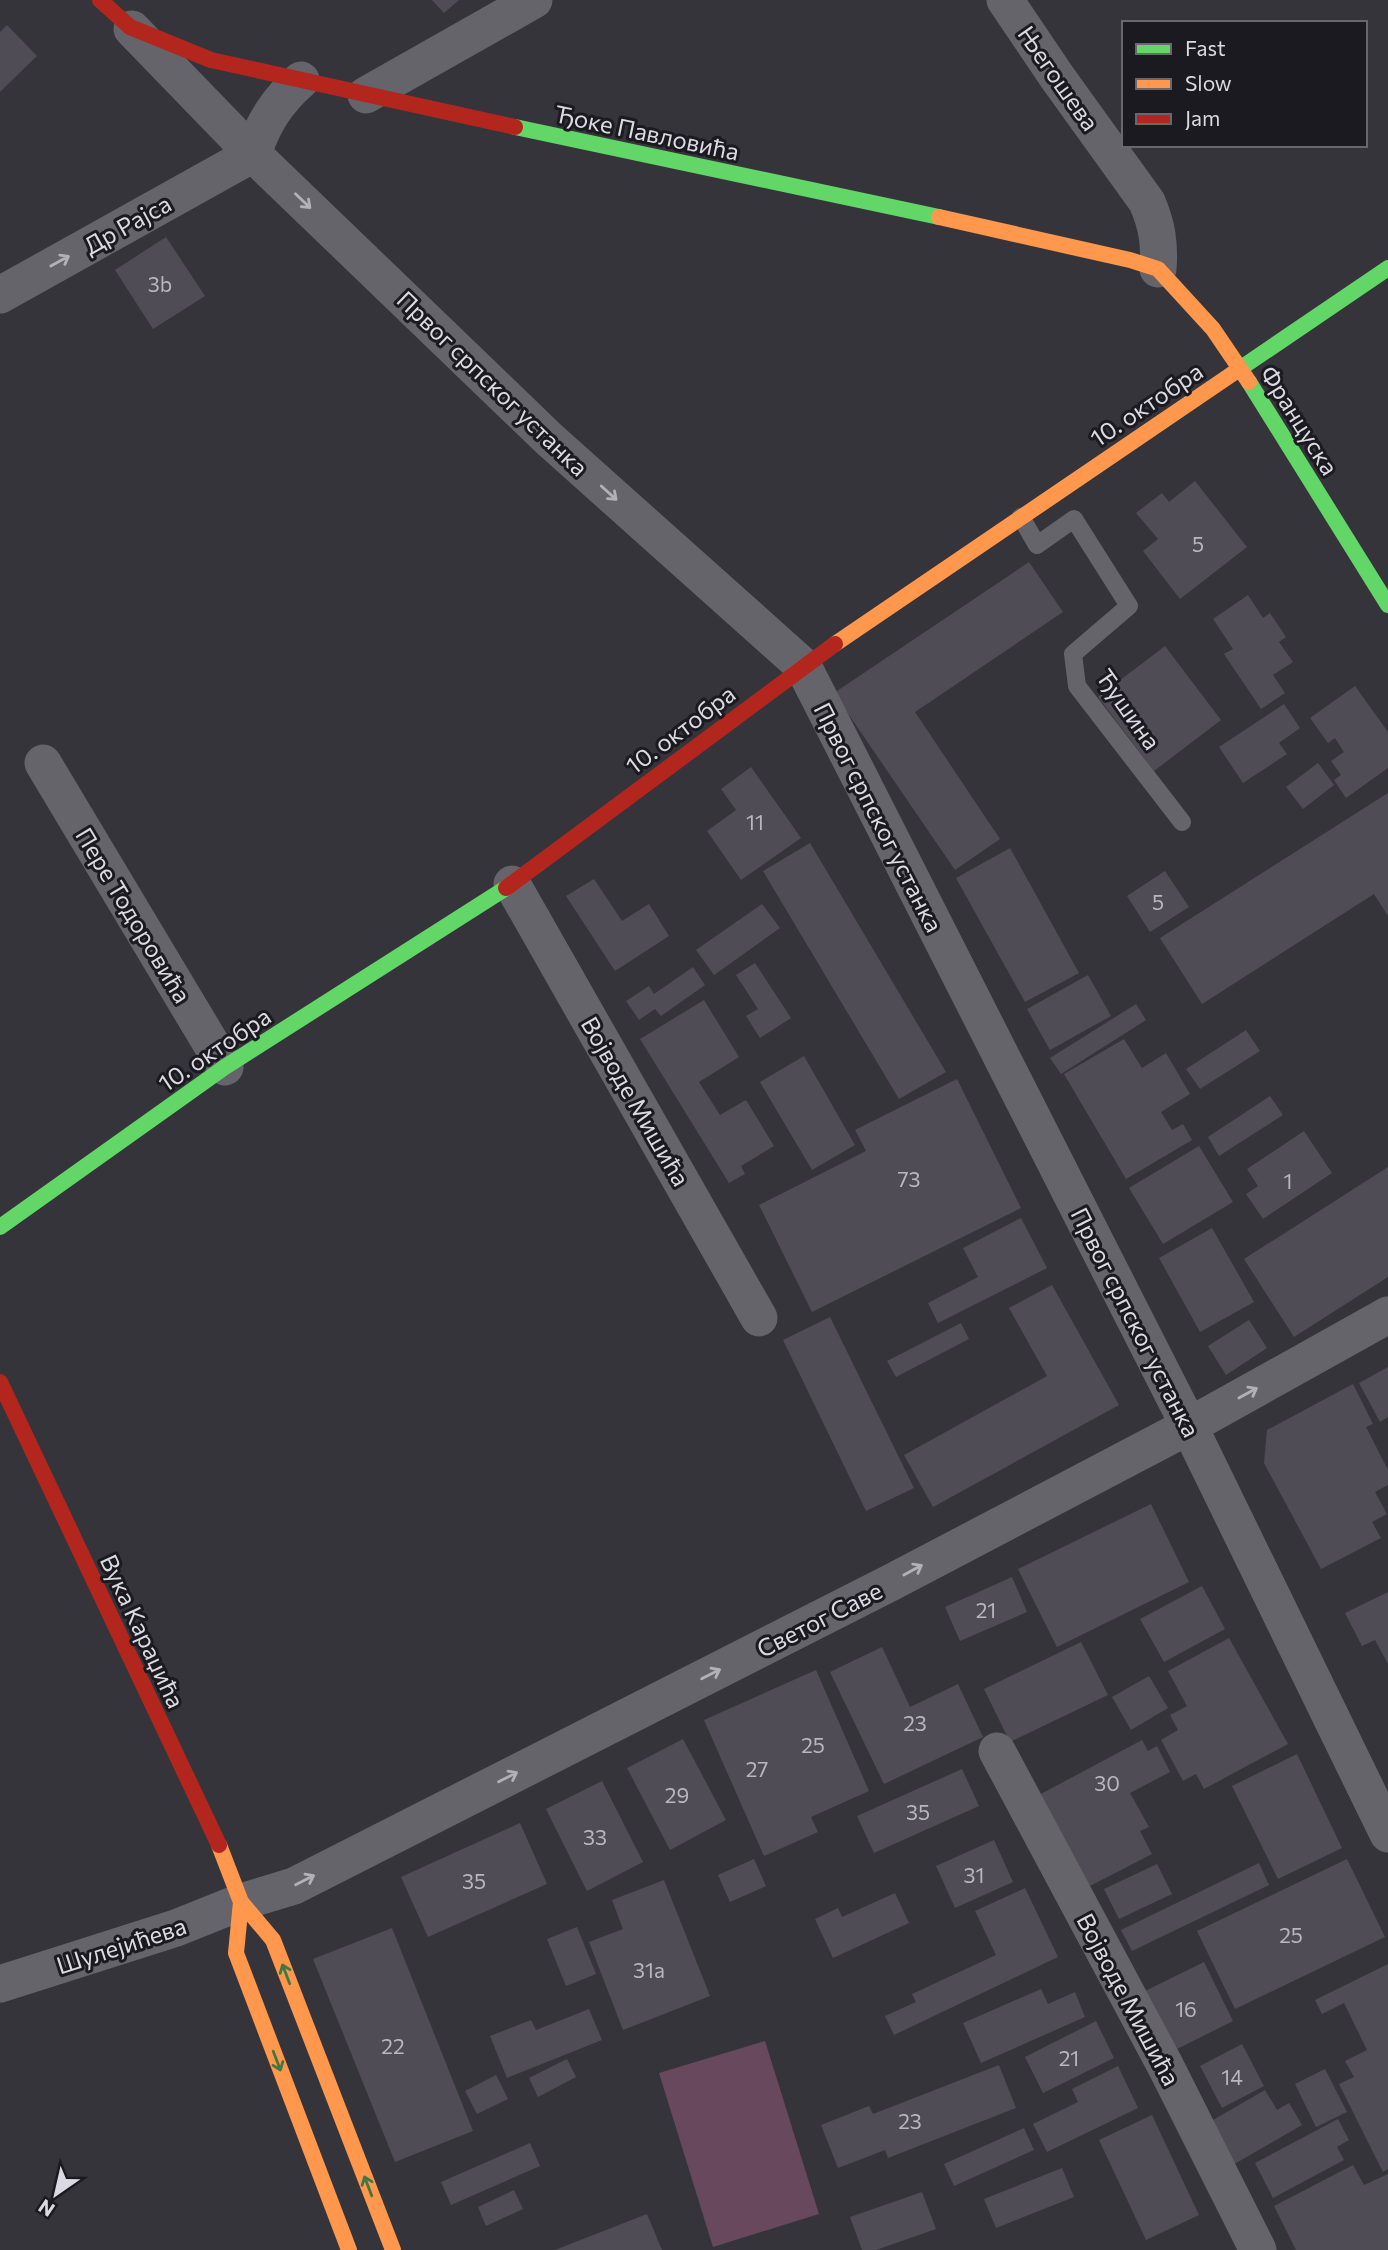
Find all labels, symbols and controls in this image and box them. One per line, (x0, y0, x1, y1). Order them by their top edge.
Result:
street label: Његошева (1012, 20, 1106, 136)
legend (1122, 21, 1367, 147)
text: Fast (1185, 35, 1226, 60)
text: Slow (1185, 70, 1232, 95)
street label: Ђоке Павловића (552, 98, 742, 166)
text: Jam (1185, 105, 1220, 130)
street label: Др Рајса (78, 188, 176, 260)
one-way arrow (294, 192, 311, 209)
one-way arrow (49, 254, 69, 268)
house number: 3b (148, 271, 172, 296)
street label: Првог српског устанка (392, 284, 594, 482)
street label: 10. октобра (1084, 356, 1208, 452)
street label: Француска (1255, 360, 1345, 480)
one-way arrow (600, 485, 618, 501)
house number: 5 (1192, 531, 1204, 556)
street label: Ђушина (1091, 663, 1167, 755)
street label: 10. октобра (620, 678, 740, 780)
street label: Првог српског устанка (808, 697, 950, 937)
house number: 11 (746, 809, 764, 834)
street label: Пере Тодоровића (70, 822, 198, 1008)
house number: 5 (1152, 889, 1164, 914)
street label: 10. октобра (152, 1001, 276, 1097)
street label: Војводе Мишића (576, 1011, 696, 1191)
house number: 73 (897, 1166, 921, 1191)
house number: 1 (1284, 1168, 1292, 1193)
street label: Првог српског устанка (1065, 1202, 1207, 1442)
one-way arrow (1238, 1386, 1258, 1400)
street label: Вука Караџића (95, 1550, 191, 1712)
one-way arrow (903, 1563, 923, 1577)
street label: Светог Саве (752, 1575, 886, 1663)
house number: 21 (976, 1597, 996, 1622)
one-way arrow (700, 1667, 721, 1681)
house number: 23 (903, 1710, 927, 1735)
house number: 25 (801, 1732, 825, 1757)
house number: 27 (746, 1756, 768, 1781)
one-way arrow (497, 1769, 518, 1783)
house number: 30 (1094, 1770, 1120, 1795)
house number: 29 (665, 1782, 689, 1807)
house number: 35 (906, 1799, 930, 1824)
house number: 33 (583, 1824, 607, 1849)
house number: 31 (964, 1862, 984, 1887)
house number: 35 (462, 1868, 486, 1893)
one-way arrow (294, 1872, 315, 1886)
street label: Војводе Мишића (1071, 1908, 1187, 2090)
street label: Шулејићева (52, 1910, 190, 1980)
house number: 25 (1279, 1922, 1303, 1947)
house number: 31a (633, 1957, 665, 1982)
one-way arrow (279, 1964, 292, 1985)
house number: 16 (1175, 1996, 1197, 2021)
house number: 22 (381, 2033, 405, 2058)
house number: 21 (1059, 2045, 1079, 2070)
one-way arrow (272, 2049, 284, 2071)
house number: 14 (1221, 2064, 1243, 2089)
house number: 23 (898, 2108, 922, 2133)
north arrow (21, 2159, 91, 2229)
one-way arrow (361, 2176, 374, 2198)
text: N (34, 2195, 59, 2222)

